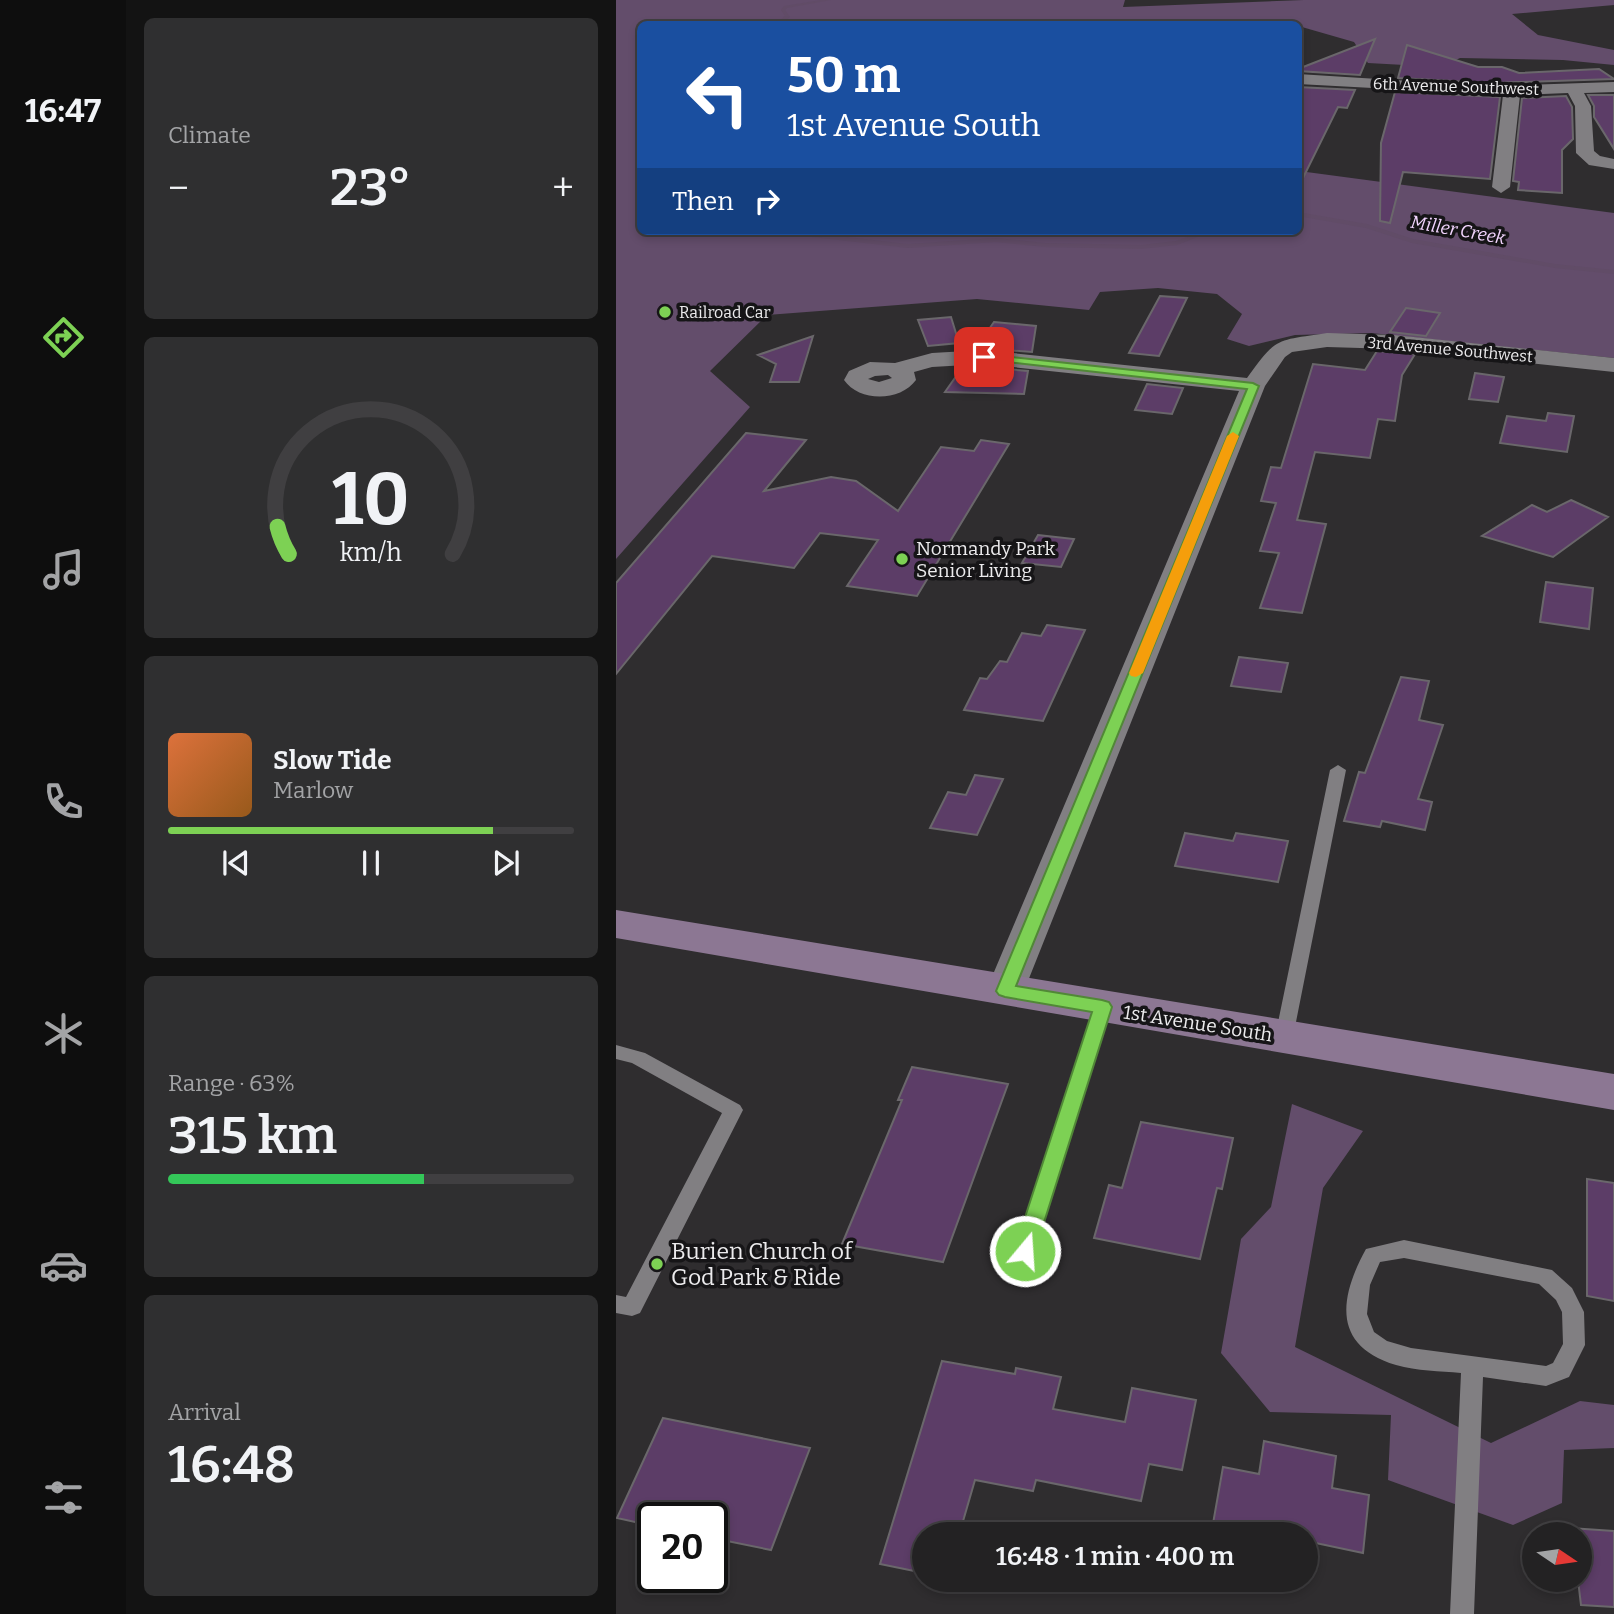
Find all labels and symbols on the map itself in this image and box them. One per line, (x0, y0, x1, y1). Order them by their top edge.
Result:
street label: 6th Avenue Southwest (1373, 74, 1539, 99)
water label: Miller Creek (1409, 211, 1507, 249)
place label: Railroad Car (679, 303, 771, 322)
marker: Railroad Car (657, 304, 673, 320)
pin (954, 327, 1014, 387)
street label: 3rd Avenue Southwest (1366, 333, 1534, 366)
place label: Normandy Park Senior Living (916, 537, 1055, 582)
marker: Normandy Park Senior Living (894, 551, 910, 567)
street label: 1st Avenue South (1122, 1000, 1274, 1047)
position arrow (988, 1214, 1062, 1288)
place label: Burien Church of God Park & Ride (671, 1237, 854, 1291)
marker: Burien Church of God Park & Ride (649, 1256, 665, 1272)
speed limit sign: 20 (637, 1502, 728, 1593)
north arrow (1522, 1522, 1592, 1592)

